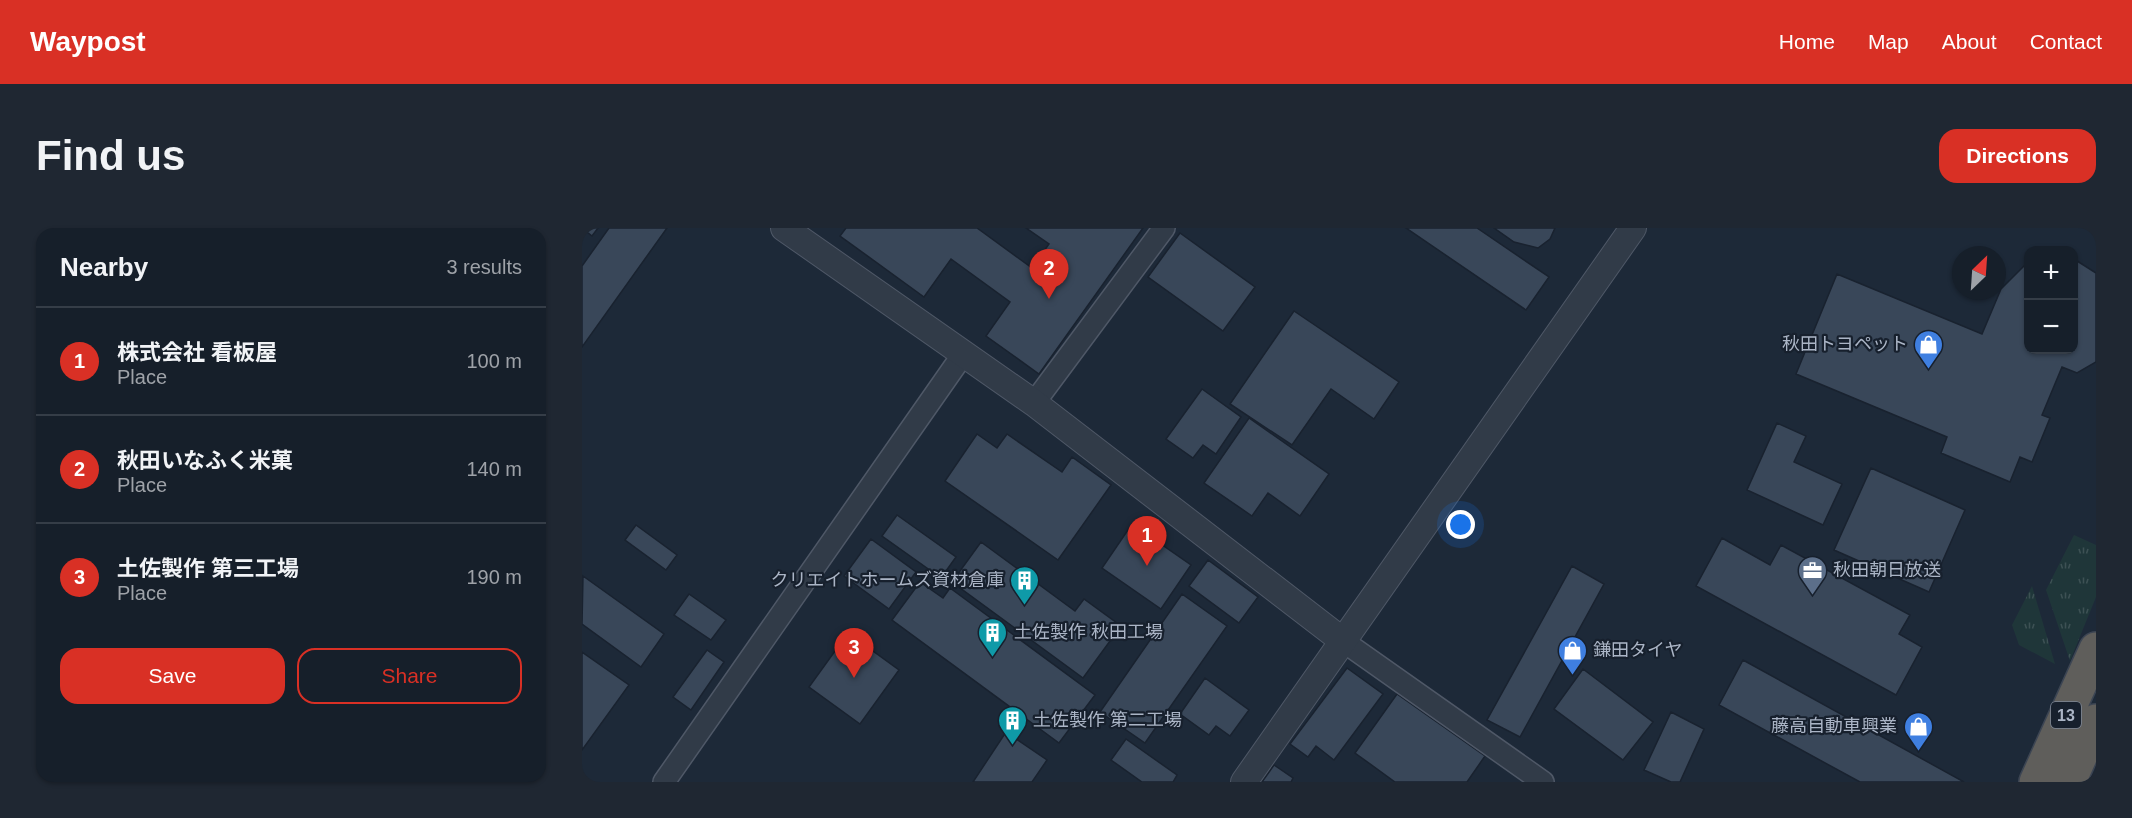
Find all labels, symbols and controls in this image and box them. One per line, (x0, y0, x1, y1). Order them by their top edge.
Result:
text: Waypost (30, 26, 146, 57)
text: Home (1779, 30, 1835, 53)
text: Map (1868, 30, 1909, 53)
text: About (1942, 30, 1997, 53)
text: Contact (2030, 30, 2102, 53)
button: Directions (1939, 129, 2096, 183)
text: Find us (36, 132, 185, 179)
north arrow (1952, 246, 2006, 300)
map controls (2024, 246, 2078, 354)
button: + (2024, 246, 2078, 300)
pin: 2 (1030, 250, 1068, 299)
text: Nearby (60, 252, 148, 282)
text: 3 results (446, 256, 522, 278)
button: − (2024, 300, 2078, 354)
shop icon: 秋田トヨペット (1913, 328, 1945, 370)
place label: 秋田トヨペット (1782, 334, 1908, 354)
text: 株式会社 看板屋 (117, 340, 277, 365)
text: 1 (74, 350, 85, 372)
text: 100 m (466, 350, 522, 372)
text: Place (117, 366, 167, 388)
text: 秋田いなふく米菓 (117, 448, 293, 473)
text: 2 (74, 458, 85, 480)
text: 140 m (466, 458, 522, 480)
text: Place (117, 474, 167, 496)
your location (1446, 510, 1475, 539)
pin: 1 (1128, 516, 1166, 566)
office icon: 秋田朝日放送 (1796, 554, 1828, 596)
text: 土佐製作 第三工場 (117, 556, 299, 581)
place label: 秋田朝日放送 (1833, 560, 1941, 580)
building icon: クリエイトホームズ資材倉庫 (1009, 564, 1041, 606)
text: 3 (74, 566, 85, 588)
text: 190 m (466, 566, 522, 588)
place label: クリエイトホームズ資材倉庫 (771, 570, 1004, 590)
text: Place (117, 582, 167, 604)
building icon: 土佐製作 秋田工場 (977, 616, 1009, 658)
place label: 土佐製作 秋田工場 (1014, 622, 1163, 642)
pin: 3 (834, 628, 874, 678)
shop icon: 鎌田タイヤ (1556, 634, 1588, 676)
place label: 鎌田タイヤ (1593, 640, 1682, 660)
button: Save (60, 648, 285, 704)
button: Share (297, 648, 522, 704)
road number: 13 (2051, 702, 2081, 728)
building icon: 土佐製作 第二工場 (996, 704, 1028, 746)
place label: 土佐製作 第二工場 (1033, 710, 1182, 730)
shop icon: 藤高自動車興業 (1902, 710, 1934, 752)
place label: 藤高自動車興業 (1771, 716, 1897, 736)

